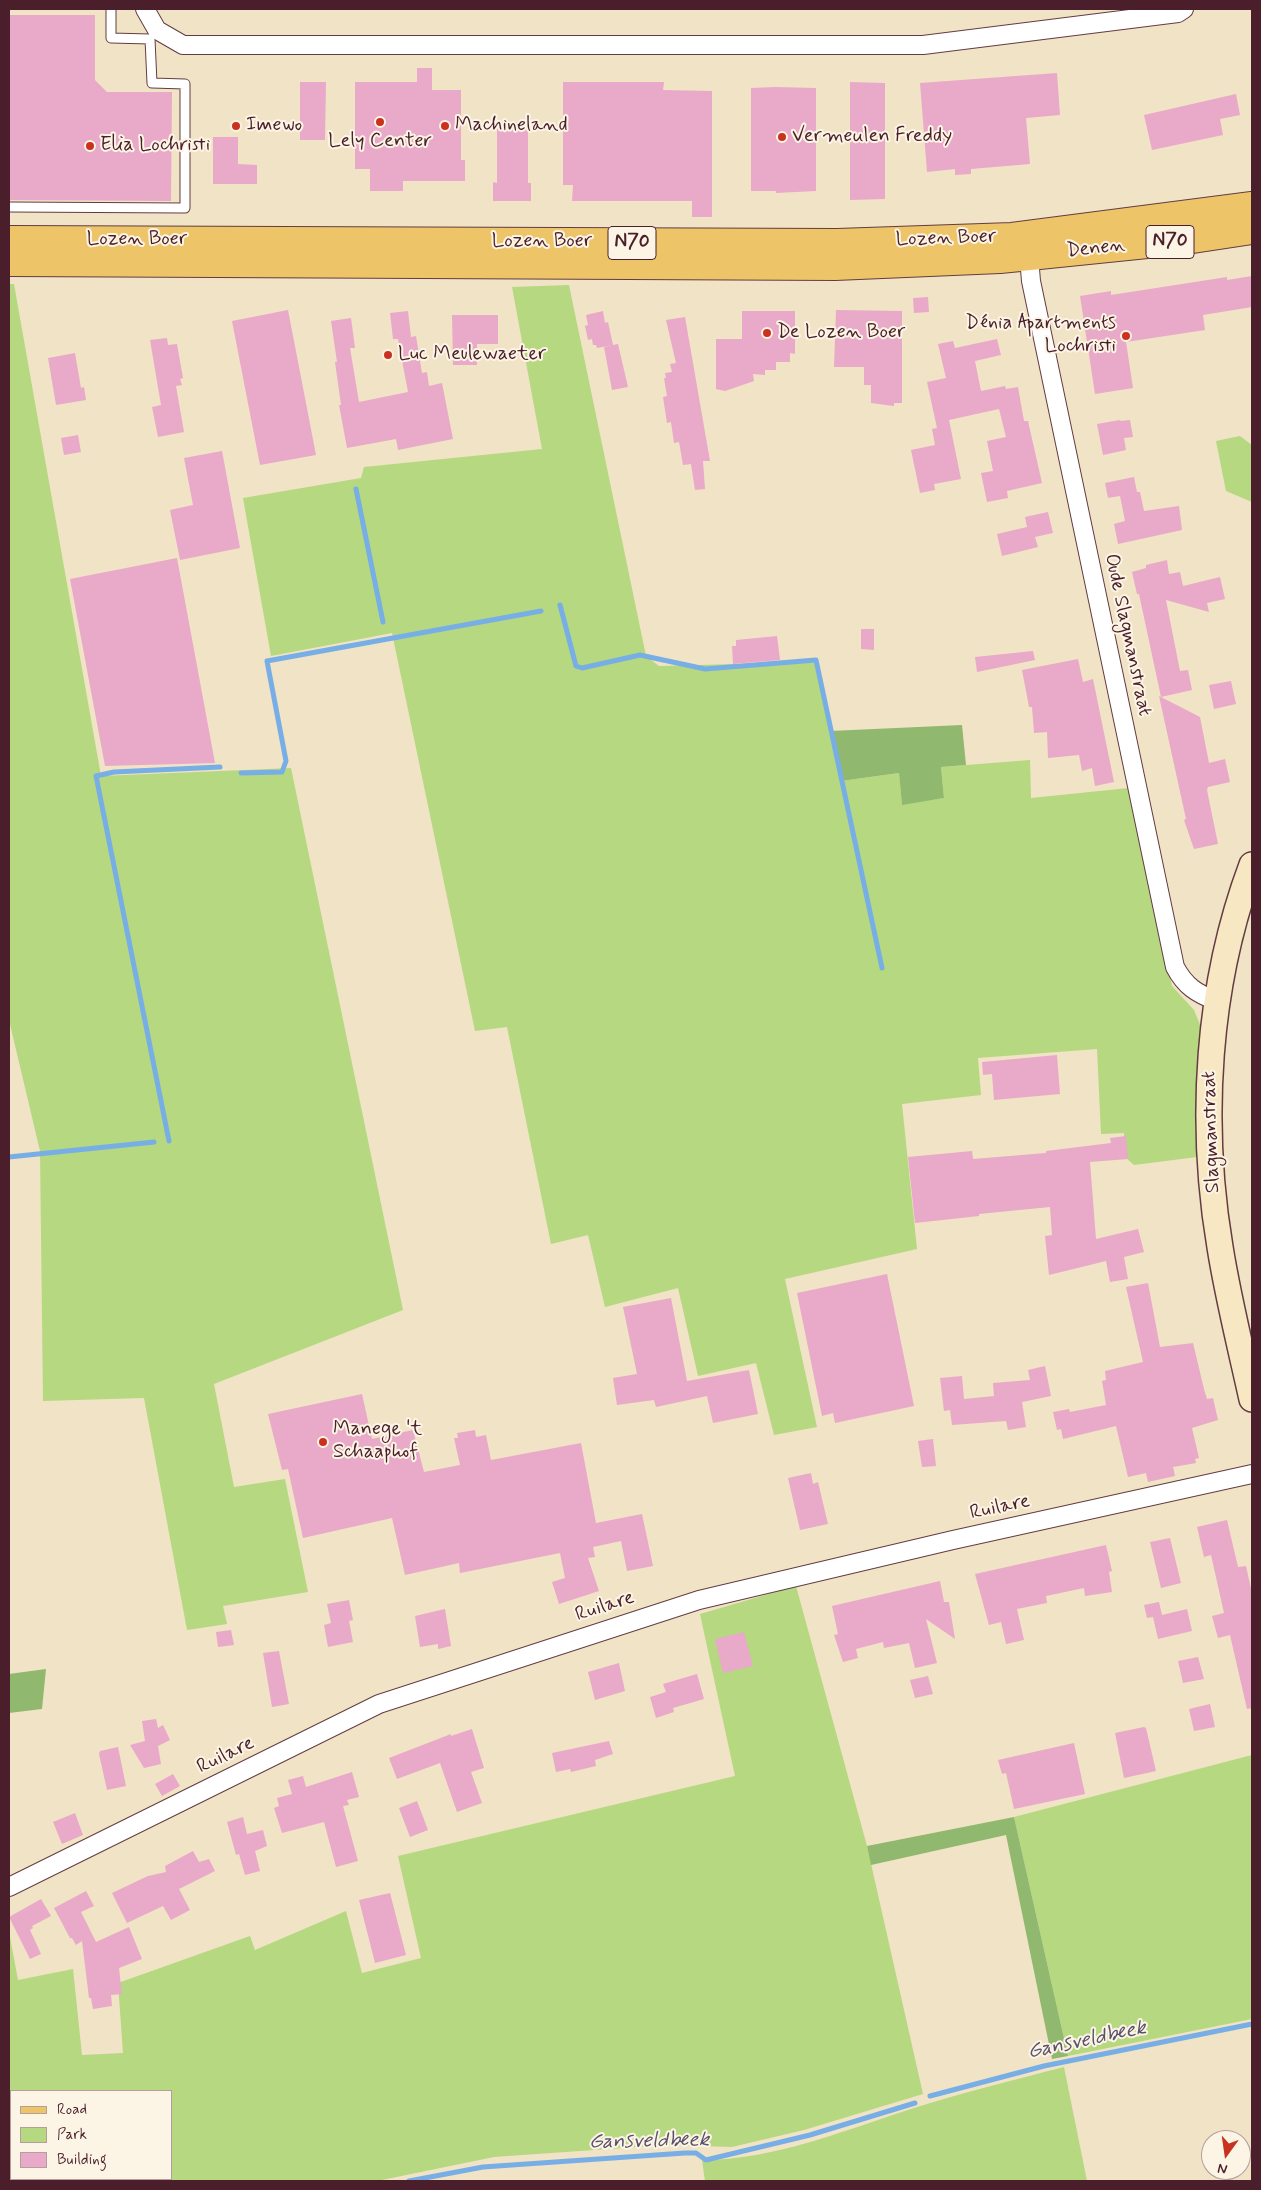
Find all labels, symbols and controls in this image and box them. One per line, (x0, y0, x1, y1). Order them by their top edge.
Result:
place label: Imewo (246, 114, 302, 138)
place label: Machineland (455, 114, 568, 138)
marker: Lely Center (374, 116, 386, 128)
marker: Imewo (230, 120, 242, 132)
marker: Machineland (439, 120, 451, 132)
place label: Vermeulen Freddy (792, 125, 952, 149)
place label: Lely Center (328, 130, 432, 154)
marker: Vermeulen Freddy (776, 131, 788, 143)
place label: Elia Lochristi (100, 134, 210, 158)
marker: Elia Lochristi (84, 140, 96, 152)
street label: Lozen Boer (895, 225, 997, 253)
road number: N70 (1146, 226, 1194, 258)
road number: N70 (608, 227, 656, 260)
street label: Lozen Boer (87, 228, 187, 252)
street label: Lozen Boer (492, 230, 592, 254)
street label: Denen (1066, 234, 1126, 264)
place label: Dénia Apartments Lochristi (965, 312, 1116, 359)
place label: De Lozen Boer (777, 321, 905, 345)
marker: De Lozen Boer (761, 327, 773, 339)
marker: Dénia Apartments Lochristi (1120, 330, 1132, 342)
place label: Luc Meulewaeter (398, 343, 546, 367)
marker: Luc Meulewaeter (382, 349, 394, 361)
street label: Oude Slagmanstraat (1098, 552, 1156, 718)
street label: Slagmanstraat (1198, 1070, 1226, 1194)
place label: Manege 't Schaaphof (333, 1418, 422, 1465)
marker: Manege 't Schaaphof (317, 1436, 329, 1448)
street label: Ruilare (968, 1490, 1032, 1526)
street label: Ruilare (572, 1586, 638, 1628)
street label: Ruilare (193, 1732, 259, 1780)
water label: Gansveldbeek (1025, 2016, 1149, 2066)
legend (10, 2090, 172, 2180)
text: Road (57, 2100, 87, 2120)
text: Park (57, 2125, 87, 2145)
water label: Gansveldbeek (589, 2128, 709, 2156)
north arrow (1201, 2130, 1251, 2180)
text: Building (57, 2150, 107, 2170)
text: N (1216, 2159, 1229, 2178)

